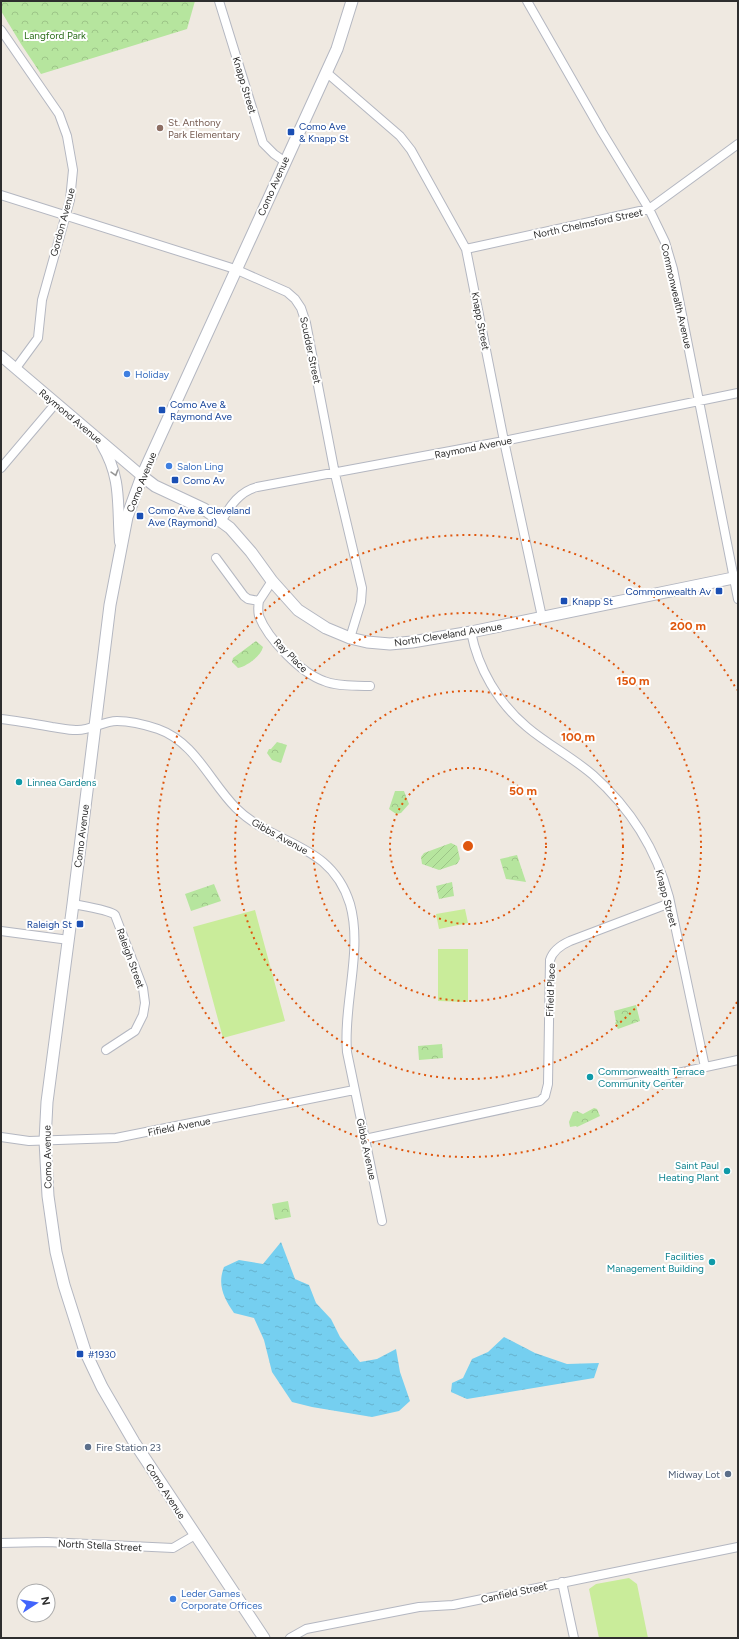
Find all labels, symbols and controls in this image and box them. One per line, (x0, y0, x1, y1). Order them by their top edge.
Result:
park label: Langford Park (24, 29, 86, 42)
street label: Knapp Street (230, 55, 259, 115)
place label: St. Anthony Park Elementary (168, 116, 241, 141)
place label: Como Ave & Knapp St (299, 120, 349, 145)
marker: St. Anthony Park Elementary (155, 123, 165, 133)
marker: Como Ave & Knapp St (286, 127, 296, 137)
street label: Como Avenue (255, 154, 293, 218)
street label: Gordon Avenue (47, 186, 78, 258)
street label: North Chelmsford Street (532, 205, 644, 241)
street label: Commonwealth Avenue (658, 242, 695, 350)
street label: Knapp Street (468, 291, 493, 352)
street label: Scudder Street (297, 315, 324, 385)
place label: Holiday (135, 368, 170, 381)
marker: Holiday (122, 369, 132, 379)
street label: Raymond Avenue (36, 386, 105, 447)
place label: Como Ave & Raymond Ave (170, 398, 233, 423)
marker: Como Ave & Raymond Ave (157, 405, 167, 415)
street label: Raymond Avenue (433, 434, 513, 461)
street label: Como Avenue (124, 450, 160, 514)
place label: Salon Ling (177, 460, 223, 473)
marker: Salon Ling (164, 461, 174, 471)
one-way arrow (110, 469, 118, 476)
place label: Como Av (183, 474, 225, 487)
marker: Como Av (170, 475, 180, 485)
place label: Como Ave & Cleveland Ave (Raymond) (148, 504, 251, 529)
marker: Como Ave & Cleveland Ave (Raymond) (135, 511, 145, 521)
place label: Commonwealth Av (625, 585, 712, 598)
marker: Commonwealth Av (714, 586, 724, 596)
place label: Knapp St (572, 595, 613, 608)
marker: Knapp St (559, 596, 569, 606)
street label: North Cleveland Avenue (393, 619, 503, 649)
text: 200 m (670, 619, 706, 633)
street label: Ray Place (271, 636, 311, 676)
text: 150 m (616, 674, 650, 688)
text: 100 m (561, 730, 595, 744)
place label: Linnea Gardens (27, 776, 97, 789)
marker: Linnea Gardens (14, 777, 24, 787)
text: 50 m (509, 784, 537, 798)
street label: Como Avenue (71, 803, 92, 868)
street label: Gibbs Avenue (249, 816, 311, 858)
centre of rings (461, 839, 475, 853)
street label: Knapp Street (653, 868, 680, 929)
place label: Raleigh St (27, 918, 72, 931)
marker: Raleigh St (75, 919, 85, 929)
street label: Raleigh Street (114, 926, 148, 990)
street label: Fifield Place (543, 962, 558, 1017)
place label: Commonwealth Terrace Community Center (598, 1065, 705, 1090)
marker: Commonwealth Terrace Community Center (585, 1072, 595, 1082)
street label: Fifield Avenue (147, 1114, 212, 1139)
street label: Gibbs Avenue (354, 1117, 379, 1182)
street label: Como Avenue (40, 1125, 55, 1189)
place label: Saint Paul Heating Plant (658, 1159, 719, 1184)
marker: Saint Paul Heating Plant (722, 1166, 732, 1176)
place label: Facilities Management Building (607, 1250, 704, 1275)
marker: Facilities Management Building (707, 1257, 717, 1267)
place label: #1930 (88, 1348, 116, 1361)
marker: #1930 (75, 1349, 85, 1359)
place label: Fire Station 23 (96, 1441, 161, 1454)
marker: Fire Station 23 (83, 1442, 93, 1452)
street label: Como Avenue (143, 1461, 189, 1522)
place label: Midway Lot (668, 1468, 720, 1481)
marker: Midway Lot (723, 1469, 733, 1479)
street label: North Stella Street (58, 1537, 143, 1554)
street label: Canfield Street (480, 1579, 549, 1606)
north arrow (16, 1583, 56, 1623)
place label: Leder Games Corporate Offices (181, 1587, 263, 1612)
marker: Leder Games Corporate Offices (168, 1594, 178, 1604)
text: N (38, 1596, 53, 1607)

